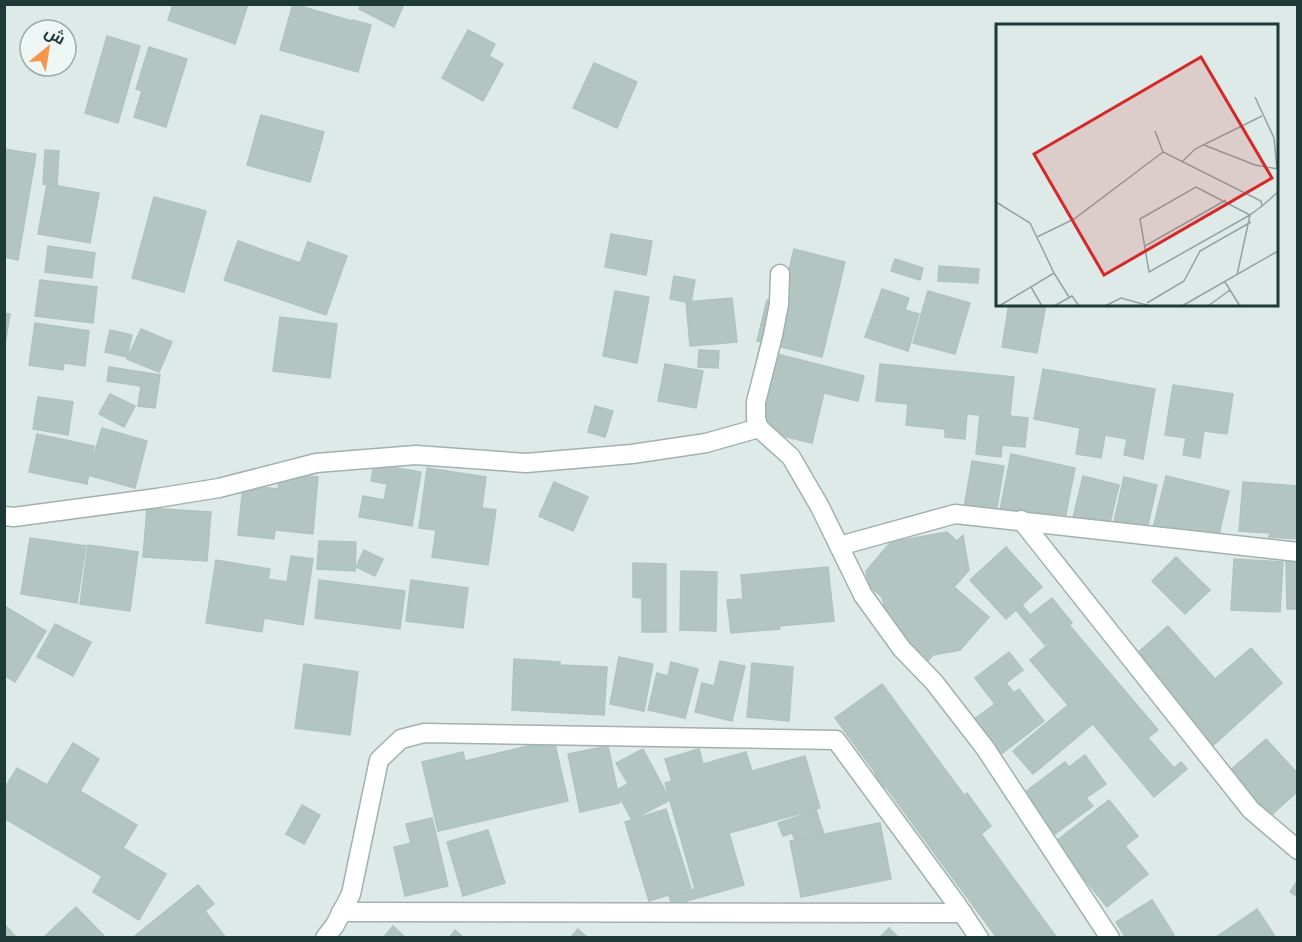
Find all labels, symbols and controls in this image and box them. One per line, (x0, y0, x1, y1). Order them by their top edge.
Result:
north arrow (18, 18, 78, 78)
text: ش (42, 22, 69, 49)
inset map (996, 24, 1278, 306)

